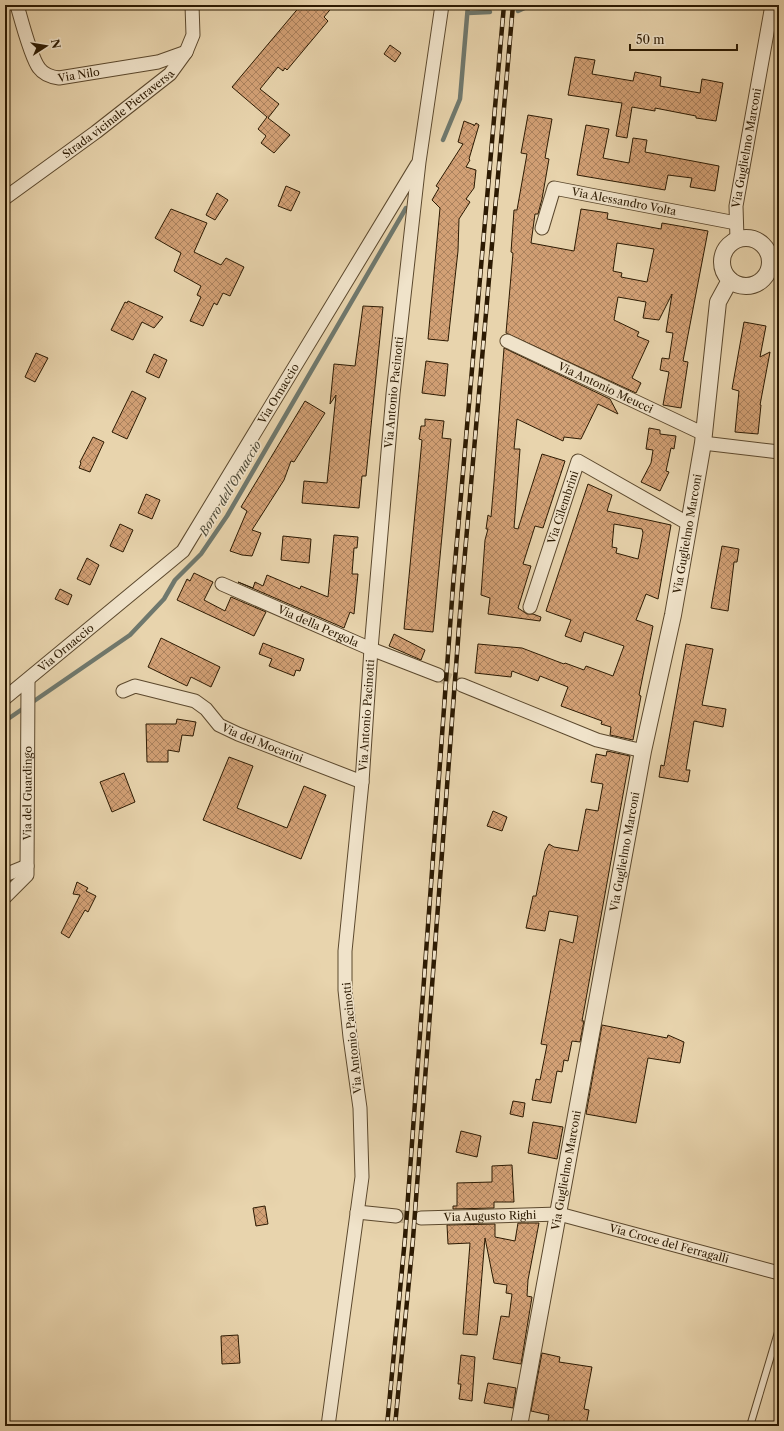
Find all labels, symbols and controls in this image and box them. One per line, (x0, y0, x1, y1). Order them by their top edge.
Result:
north arrow (26, 26, 66, 66)
scale bar (630, 26, 737, 52)
text: 50 m (636, 32, 665, 47)
text: N (48, 38, 64, 50)
street label: Via Nilo (56, 64, 101, 85)
street label: Strada vicinale Pietraversa (59, 67, 178, 161)
street label: Via Guglielmo Marconi (729, 86, 764, 210)
street label: Via Alessandro Volta (569, 184, 678, 218)
street label: Via Antonio Pacinotti (381, 335, 406, 450)
street label: Via Antonio Meucci (555, 359, 656, 416)
street label: Via Ornaccio (254, 361, 302, 427)
water label: Borro dell'Ornaccio (195, 438, 264, 539)
street label: Via Cilembrini (544, 468, 582, 547)
street label: Via Guglielmo Marconi (670, 472, 705, 596)
street label: Via della Pergola (275, 602, 361, 650)
street label: Via Ornaccio (34, 620, 97, 675)
street label: Via Antonio Pacinotti (356, 658, 377, 773)
street label: Via del Mocarini (218, 720, 306, 766)
street label: Via del Guardingo (20, 746, 35, 841)
street label: Via Guglielmo Marconi (606, 790, 642, 914)
street label: Via Antonio Pacinotti (339, 981, 365, 1095)
street label: Via Guglielmo Marconi (548, 1109, 584, 1232)
street label: Via Augusto Righi (442, 1208, 537, 1224)
street label: Via Croce del Ferragalli (607, 1221, 731, 1266)

